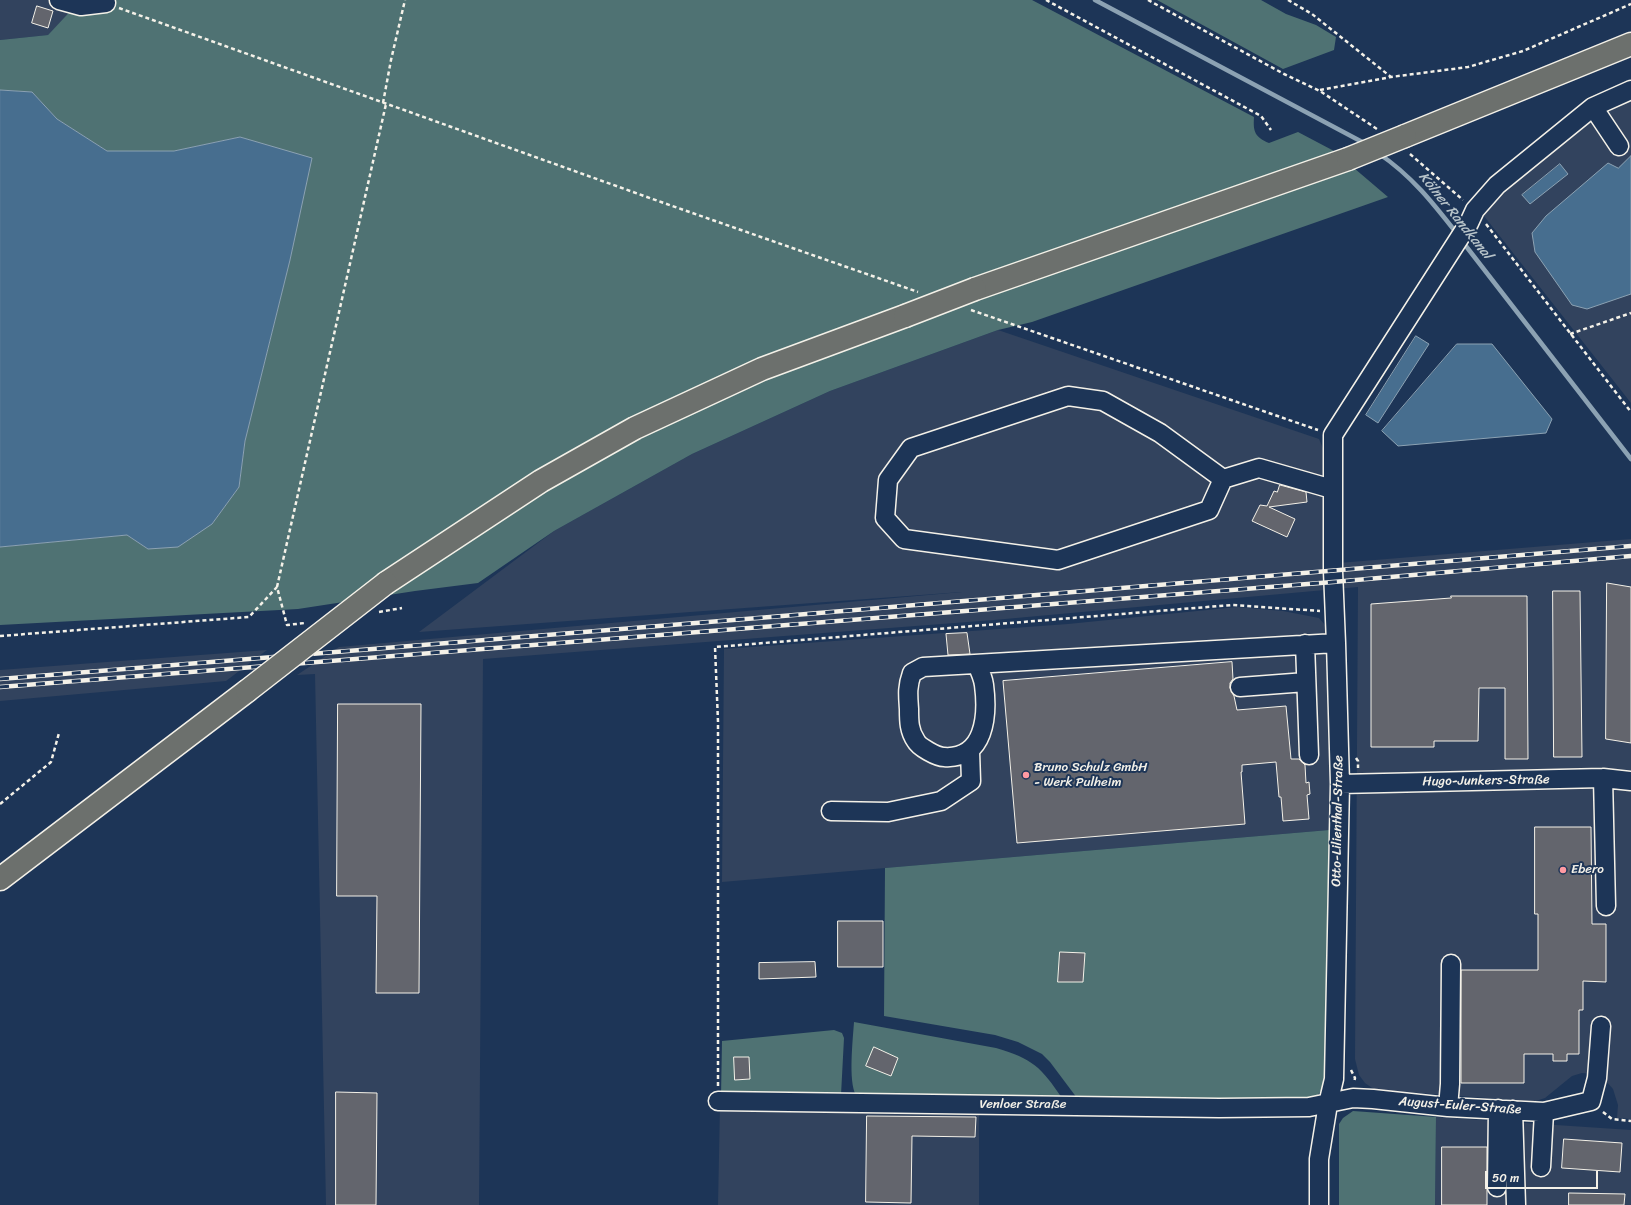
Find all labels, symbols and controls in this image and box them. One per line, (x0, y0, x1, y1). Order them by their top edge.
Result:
water label: Kölner Randkanal (1415, 169, 1495, 263)
street label: Otto-Lilienthal-Straße (1329, 755, 1347, 887)
place label: Bruno Schulz GmbH - Werk Pulheim (1034, 760, 1147, 791)
marker: Bruno Schulz GmbH - Werk Pulheim (1021, 770, 1031, 780)
street label: Hugo-Junkers-Straße (1422, 772, 1550, 790)
place label: Ebero (1571, 862, 1604, 878)
marker: Ebero (1558, 865, 1568, 875)
street label: August-Euler-Straße (1398, 1094, 1522, 1118)
street label: Venloer Straße (979, 1097, 1067, 1113)
scale bar (1487, 1163, 1600, 1189)
text: 50 m (1492, 1167, 1519, 1189)

